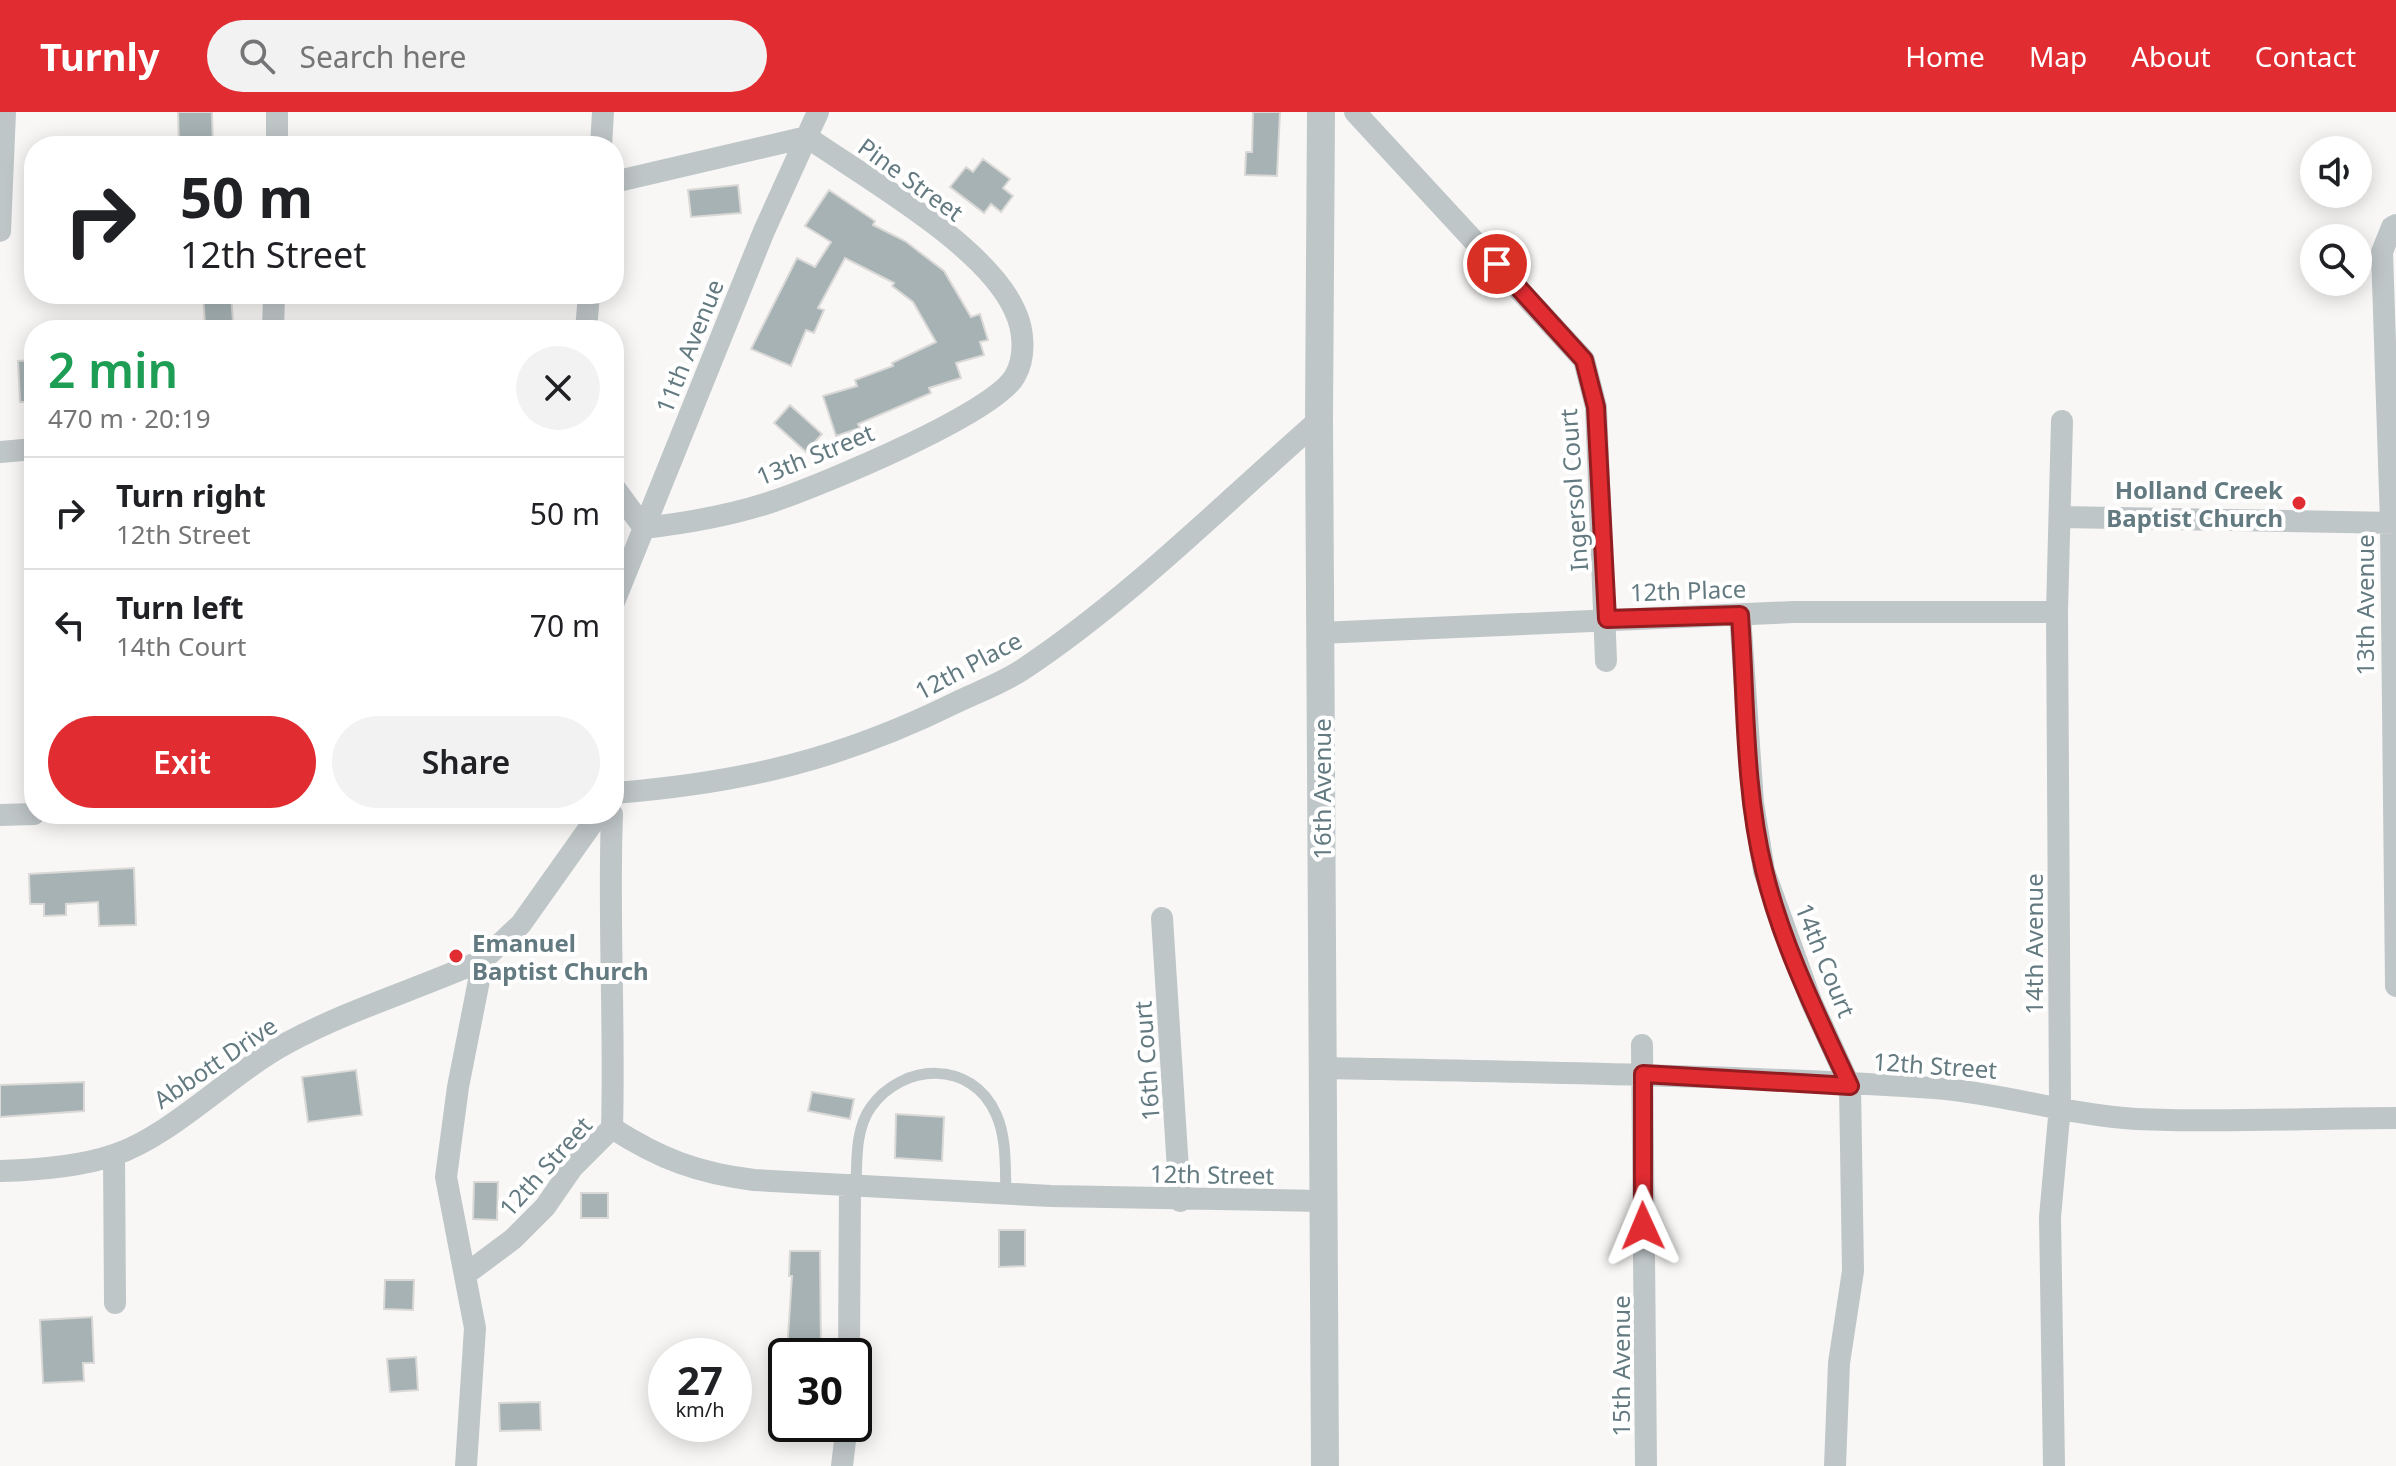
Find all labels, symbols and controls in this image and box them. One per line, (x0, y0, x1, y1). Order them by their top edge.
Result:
search box (207, 20, 767, 92)
text: Turnly (40, 30, 159, 82)
icon: search (235, 34, 279, 78)
text: Search here (299, 36, 466, 77)
text: Home (1905, 37, 1985, 75)
text: Map (2029, 37, 2087, 75)
text: About (2131, 37, 2211, 75)
text: Contact (2255, 37, 2356, 75)
street label: Pine Street (852, 130, 970, 228)
map controls (2300, 136, 2372, 296)
button: sound (2300, 136, 2372, 208)
text: 50 m (180, 158, 313, 234)
icon: right (48, 168, 152, 272)
button: search (2300, 224, 2372, 296)
text: 12th Street (180, 230, 366, 279)
pin (1463, 230, 1531, 298)
icon: arrive (1475, 242, 1519, 286)
street label: 11th Avenue (647, 274, 731, 418)
text: 2 min (48, 337, 178, 402)
button: close (516, 346, 600, 430)
text: 470 m · 20:19 (48, 400, 211, 436)
street label: Ingersol Court (1551, 407, 1595, 572)
street label: 13th Street (751, 415, 879, 493)
place label: Holland Creek Baptist Church (2106, 473, 2283, 534)
text: Turn right (116, 475, 266, 516)
icon: right (48, 491, 92, 535)
text: 50 m (530, 493, 600, 534)
marker: Holland Creek Baptist Church (2290, 494, 2308, 512)
text: 12th Street (116, 516, 251, 552)
street label: 13th Avenue (2348, 534, 2381, 676)
street label: 12th Place (1629, 571, 1747, 609)
text: Turn left (116, 587, 244, 628)
icon: left (48, 603, 92, 647)
text: 70 m (530, 605, 600, 646)
street label: 12th Place (909, 623, 1027, 707)
text: 14th Court (116, 628, 246, 664)
button: Exit (48, 716, 316, 808)
button: Share (332, 716, 600, 808)
street label: 16th Avenue (1305, 718, 1338, 860)
street label: 14th Avenue (2017, 873, 2050, 1015)
street label: 14th Court (1788, 898, 1864, 1022)
place label: Emanuel Baptist Church (472, 926, 649, 987)
marker: Emanuel Baptist Church (447, 947, 465, 965)
street label: 16th Court (1125, 1000, 1167, 1122)
street label: Abbott Drive (147, 1009, 283, 1115)
street label: 12th Street (1872, 1044, 1998, 1086)
street label: 12th Street (491, 1109, 599, 1223)
street label: 12th Street (1150, 1156, 1275, 1192)
position arrow (1601, 1184, 1685, 1268)
street label: 15th Avenue (1604, 1295, 1637, 1437)
speed limit sign: 30 (768, 1338, 872, 1442)
text: 27 (677, 1352, 723, 1407)
text: km/h (675, 1396, 725, 1423)

